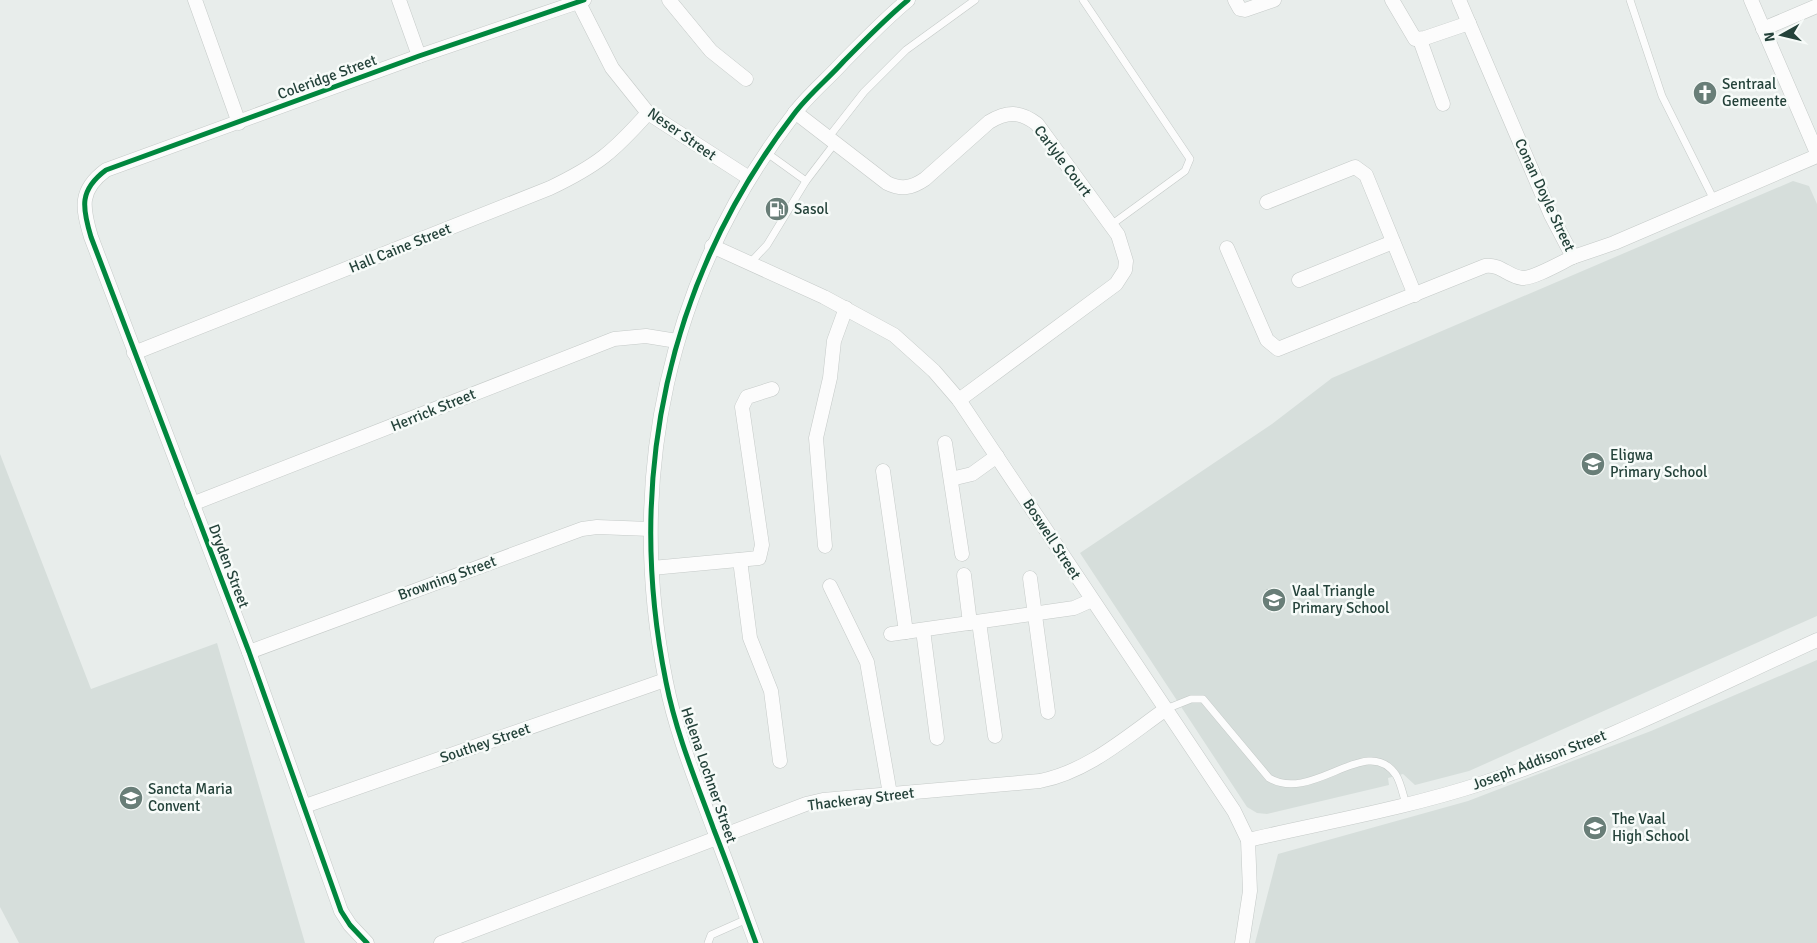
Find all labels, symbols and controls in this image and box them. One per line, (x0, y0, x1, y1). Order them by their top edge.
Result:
north arrow (1757, 10, 1807, 60)
text: N (1761, 31, 1779, 43)
street label: Coleridge Street (275, 51, 379, 103)
place label: Sentraal Gemeente (1722, 75, 1787, 110)
church icon: Sentraal Gemeente (1692, 80, 1718, 106)
street label: Neser Street (644, 104, 720, 164)
street label: Carlyle Court (1030, 122, 1096, 200)
street label: Conan Doyle Street (1511, 136, 1579, 254)
fuel station icon: Sasol (764, 196, 790, 222)
place label: Sasol (794, 200, 829, 218)
street label: Hall Caine Street (346, 219, 454, 277)
street label: Herrick Street (388, 385, 478, 435)
place label: Eligwa Primary School (1610, 446, 1707, 481)
school or university icon: Eligwa Primary School (1580, 451, 1606, 477)
street label: Boswell Street (1019, 495, 1085, 583)
street label: Dryden Street (205, 521, 253, 611)
street label: Browning Street (395, 552, 499, 604)
place label: Vaal Triangle Primary School (1292, 582, 1389, 617)
school or university icon: Vaal Triangle Primary School (1261, 587, 1287, 613)
street label: Helena Lochner Street (677, 705, 741, 845)
street label: Southey Street (437, 719, 533, 767)
street label: Joseph Addison Street (1470, 726, 1608, 794)
place label: Sancta Maria Convent (148, 780, 233, 815)
street label: Thackeray Street (807, 784, 915, 814)
school or university icon: Sancta Maria Convent (118, 785, 144, 811)
place label: The Vaal High School (1612, 810, 1689, 845)
school or university icon: The Vaal High School (1582, 815, 1608, 841)

